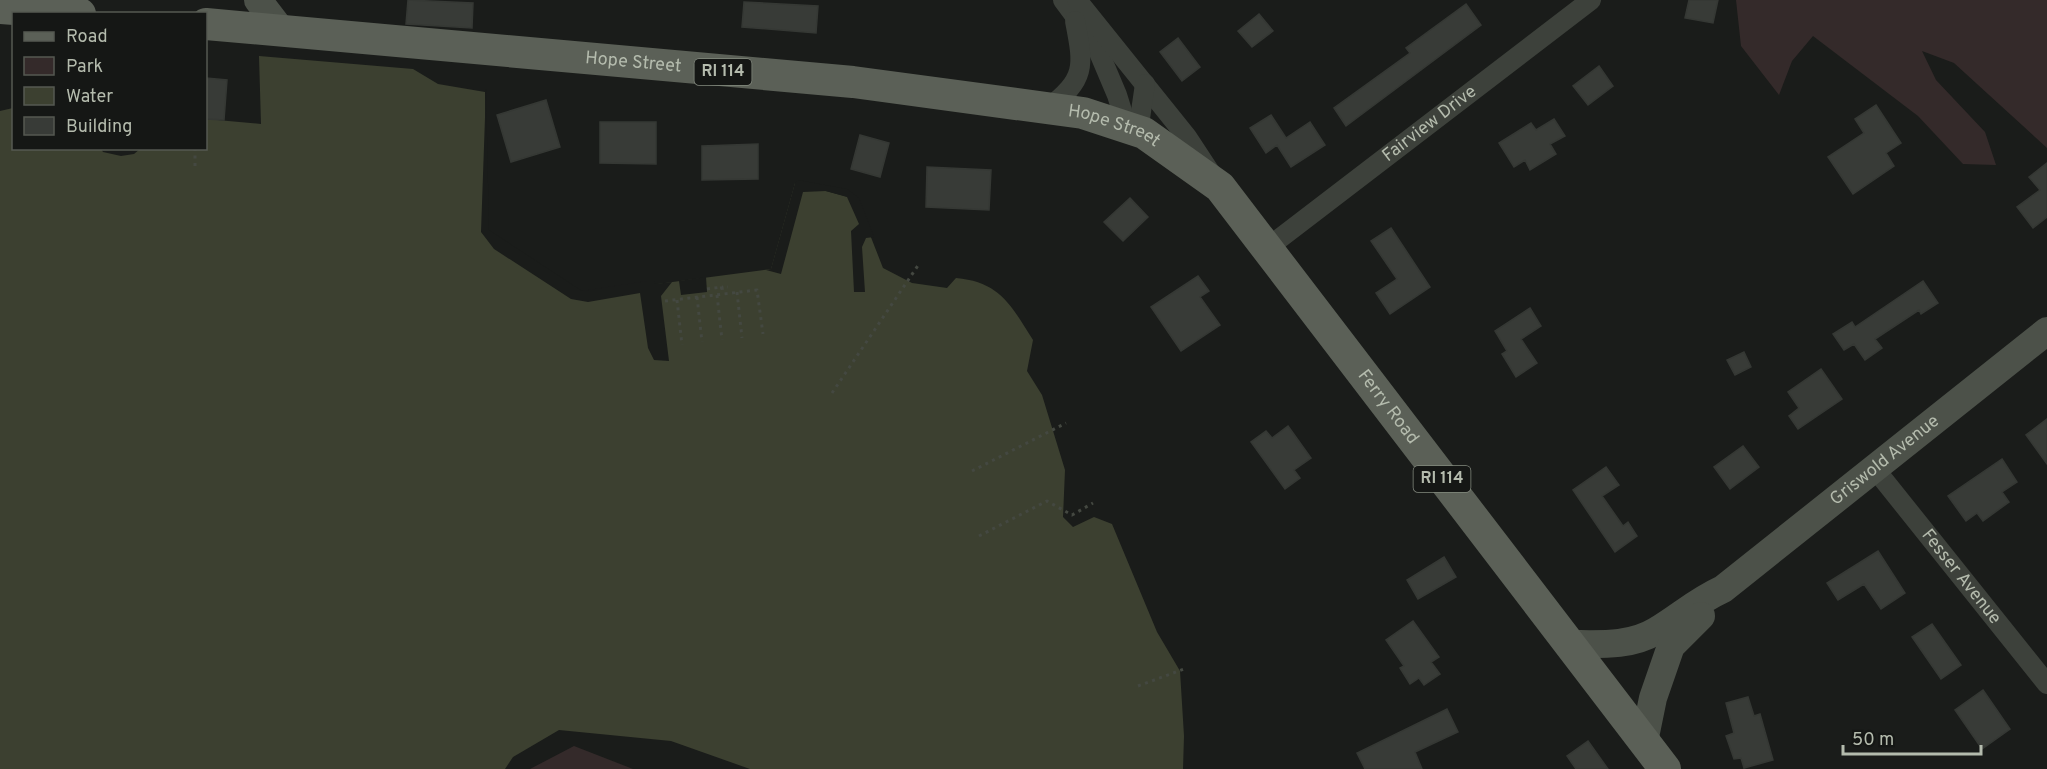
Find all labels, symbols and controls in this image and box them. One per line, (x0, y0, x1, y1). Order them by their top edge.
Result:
legend (12, 12, 207, 150)
text: Road (66, 26, 108, 49)
street label: Hope Street (584, 47, 682, 78)
text: Park (66, 56, 103, 79)
road number: RI 114 (694, 59, 752, 85)
street label: Fairview Drive (1378, 80, 1481, 167)
text: Water (66, 86, 113, 109)
street label: Hope Street (1067, 100, 1165, 152)
text: Building (66, 116, 132, 139)
street label: Ferry Road (1352, 365, 1424, 449)
street label: Griswold Avenue (1825, 410, 1944, 511)
road number: RI 114 (1414, 466, 1470, 492)
street label: Fesser Avenue (1916, 524, 2006, 629)
scale bar (1843, 718, 1981, 756)
text: 50 m (1852, 729, 1894, 752)

